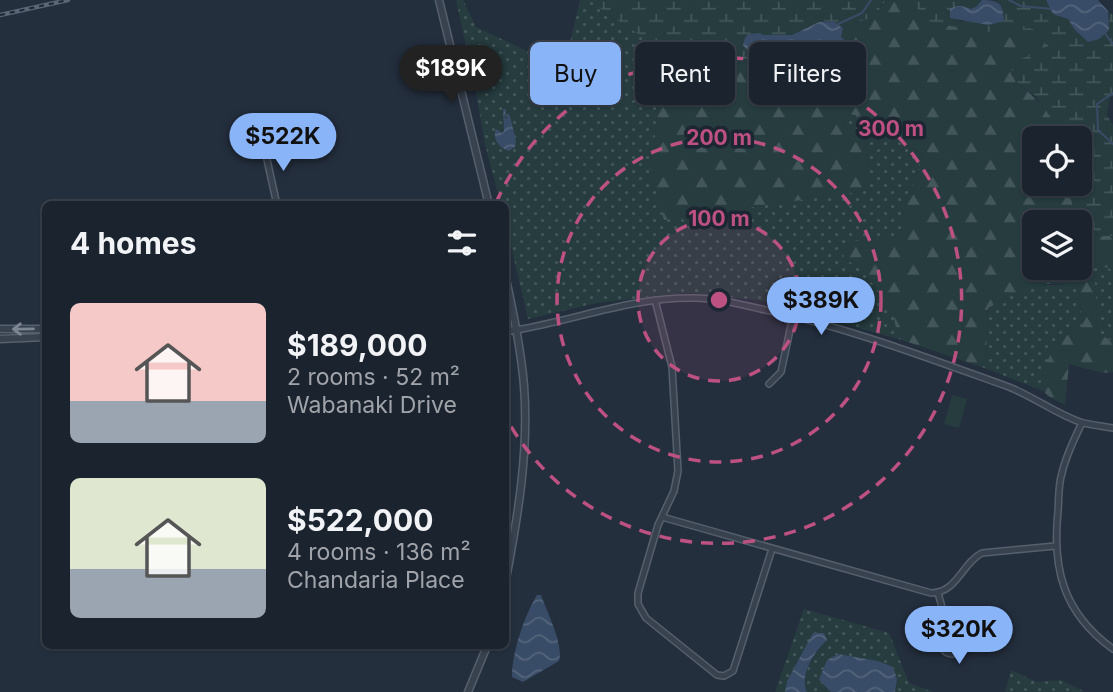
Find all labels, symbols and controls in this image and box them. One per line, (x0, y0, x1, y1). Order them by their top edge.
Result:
chip: Buy (530, 42, 621, 105)
chip: Rent (635, 42, 735, 105)
chip: Filters (749, 42, 866, 105)
pin: $189K (402, 46, 500, 105)
text: $189K (415, 54, 487, 82)
pin: $522K (234, 114, 332, 173)
text: 300 m (858, 116, 924, 141)
text: $522K (245, 122, 321, 150)
text: 200 m (686, 125, 752, 150)
map controls (1022, 126, 1092, 280)
button: locate (1022, 126, 1092, 196)
text: 100 m (688, 206, 750, 231)
button: layers (1022, 210, 1092, 280)
icon: filters (443, 224, 481, 262)
text: 4 homes (70, 225, 197, 261)
pin: $389K (772, 278, 870, 337)
text: $389K (783, 286, 859, 314)
centre of rings (707, 288, 731, 312)
one-way arrow (12, 322, 35, 336)
text: $189,000 (287, 327, 428, 363)
icon: home (126, 331, 210, 415)
text: 2 rooms · 52 m² (287, 363, 460, 391)
text: Wabanaki Drive (287, 391, 457, 419)
text: $522,000 (287, 502, 433, 538)
icon: home (126, 506, 210, 590)
text: 4 rooms · 136 m² (287, 538, 471, 566)
text: Chandaria Place (287, 566, 465, 594)
pin: $320K (910, 606, 1008, 666)
text: $320K (921, 615, 997, 643)

